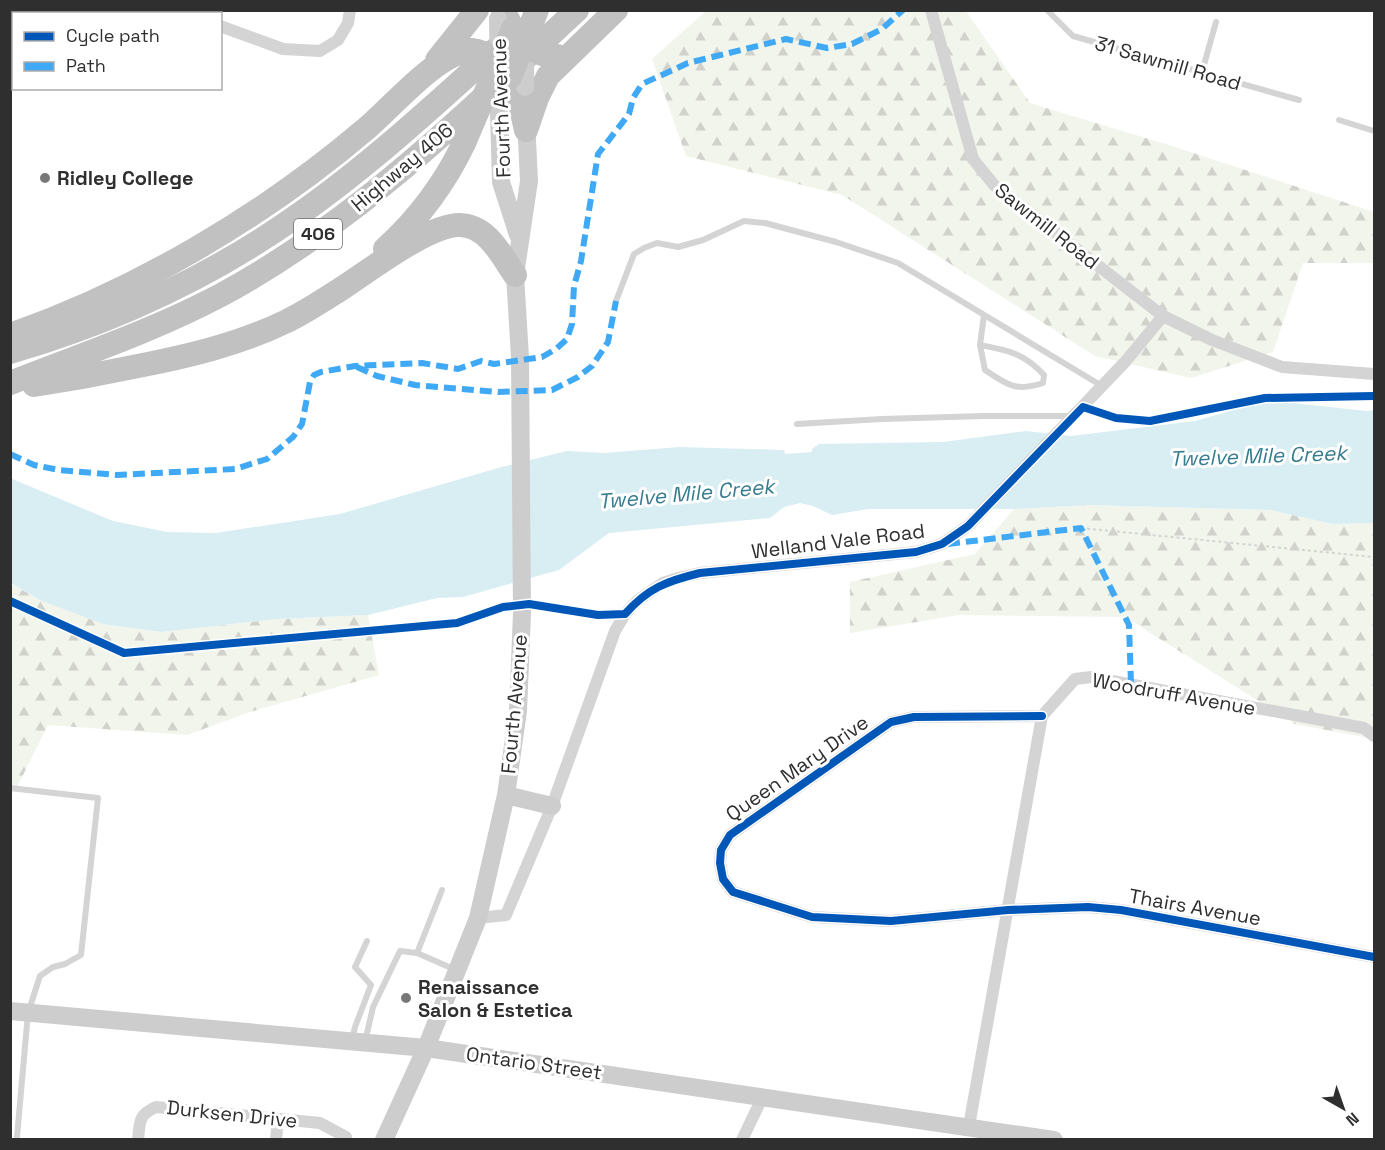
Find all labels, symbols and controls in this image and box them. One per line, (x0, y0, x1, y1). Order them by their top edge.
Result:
legend (12, 12, 222, 90)
text: Cycle path (66, 24, 160, 47)
street label: 31 Sawmill Road (1092, 30, 1244, 96)
street label: Fourth Avenue (486, 38, 516, 178)
text: Path (66, 54, 106, 77)
street label: Highway 406 (346, 117, 458, 217)
place label: Ridley College (57, 165, 194, 191)
marker: Ridley College (38, 171, 52, 185)
street label: Sawmill Road (989, 177, 1105, 275)
road number: 406 (294, 219, 342, 249)
water label: Twelve Mile Creek (1169, 439, 1350, 472)
water label: Twelve Mile Creek (597, 472, 778, 515)
street label: Welland Vale Road (750, 517, 926, 565)
street label: Fourth Avenue (495, 633, 533, 775)
street label: Woodruff Avenue (1090, 667, 1258, 721)
street label: Queen Mary Drive (721, 709, 873, 827)
street label: Thairs Avenue (1127, 883, 1263, 931)
place label: Renaissance Salon & Estetica (418, 974, 573, 1023)
marker: Renaissance Salon & Estetica (399, 991, 413, 1005)
street label: Ontario Street (464, 1041, 604, 1085)
north arrow (1313, 1078, 1373, 1138)
street label: Durksen Drive (165, 1094, 299, 1134)
text: N (1341, 1108, 1363, 1131)

